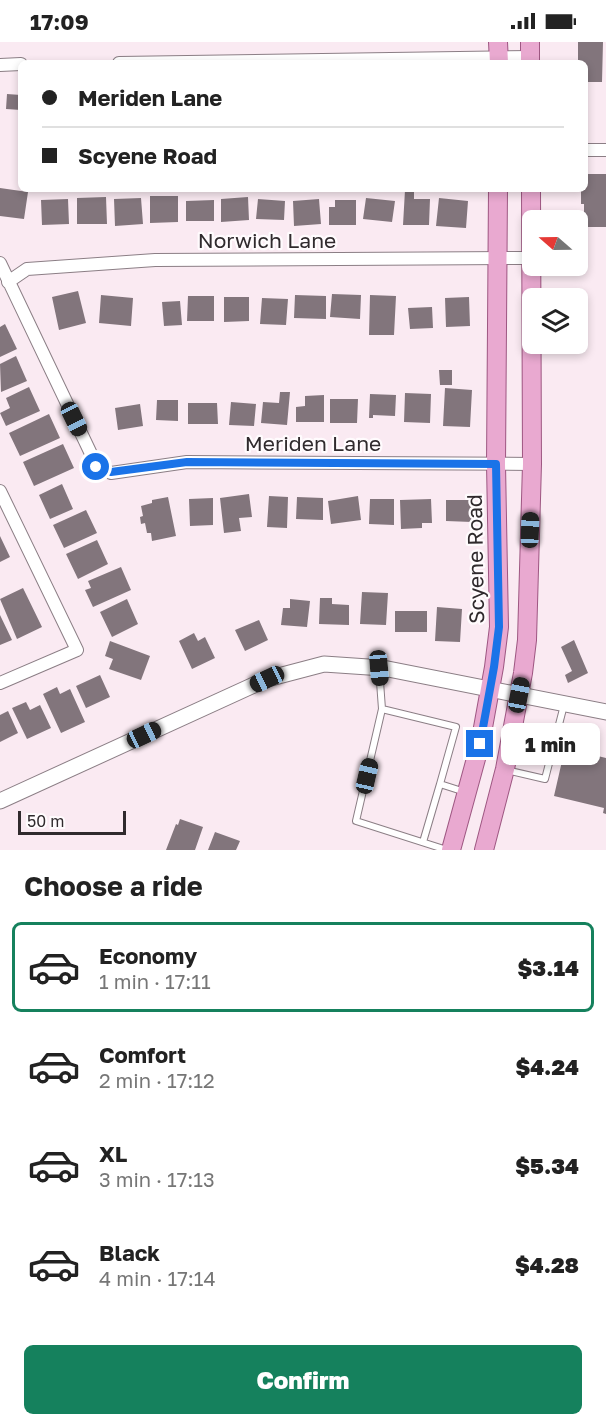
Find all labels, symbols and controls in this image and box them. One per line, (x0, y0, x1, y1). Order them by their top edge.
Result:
text: 17:09 (30, 8, 89, 35)
text: Meriden Lane (78, 84, 222, 111)
text: Scyene Road (78, 142, 217, 169)
north arrow (522, 210, 588, 276)
map controls (522, 210, 588, 354)
street label: Norwich Lane (198, 227, 336, 253)
button: layers (522, 288, 588, 354)
car (58, 399, 90, 439)
street label: Meriden Lane (245, 430, 381, 456)
route start (82, 453, 109, 480)
street label: Scyene Road (461, 494, 489, 624)
car (520, 512, 540, 548)
car (368, 649, 390, 687)
car (247, 663, 287, 695)
car (507, 676, 531, 714)
car (124, 719, 164, 751)
callout: 1 min (501, 723, 600, 765)
route end (466, 730, 493, 757)
text: 1 min (525, 732, 576, 756)
car (354, 756, 380, 796)
scale bar (18, 808, 126, 836)
text: 50 m (27, 811, 64, 831)
text: Choose a ride (24, 870, 203, 902)
icon: car (27, 940, 81, 994)
text: Economy (99, 942, 197, 969)
text: $3.14 (518, 954, 579, 981)
text: 1 min · 17:11 (99, 969, 211, 993)
icon: car (27, 1039, 81, 1093)
text: Comfort (99, 1041, 186, 1068)
text: $4.24 (515, 1053, 579, 1080)
text: 2 min · 17:12 (99, 1068, 215, 1092)
icon: car (27, 1138, 81, 1192)
text: XL (99, 1140, 127, 1167)
text: $5.34 (515, 1152, 579, 1179)
text: 3 min · 17:13 (99, 1167, 215, 1191)
icon: car (27, 1237, 81, 1291)
text: Black (99, 1239, 160, 1266)
text: $4.28 (515, 1251, 579, 1278)
text: 4 min · 17:14 (99, 1266, 216, 1290)
button: Confirm (24, 1345, 582, 1414)

